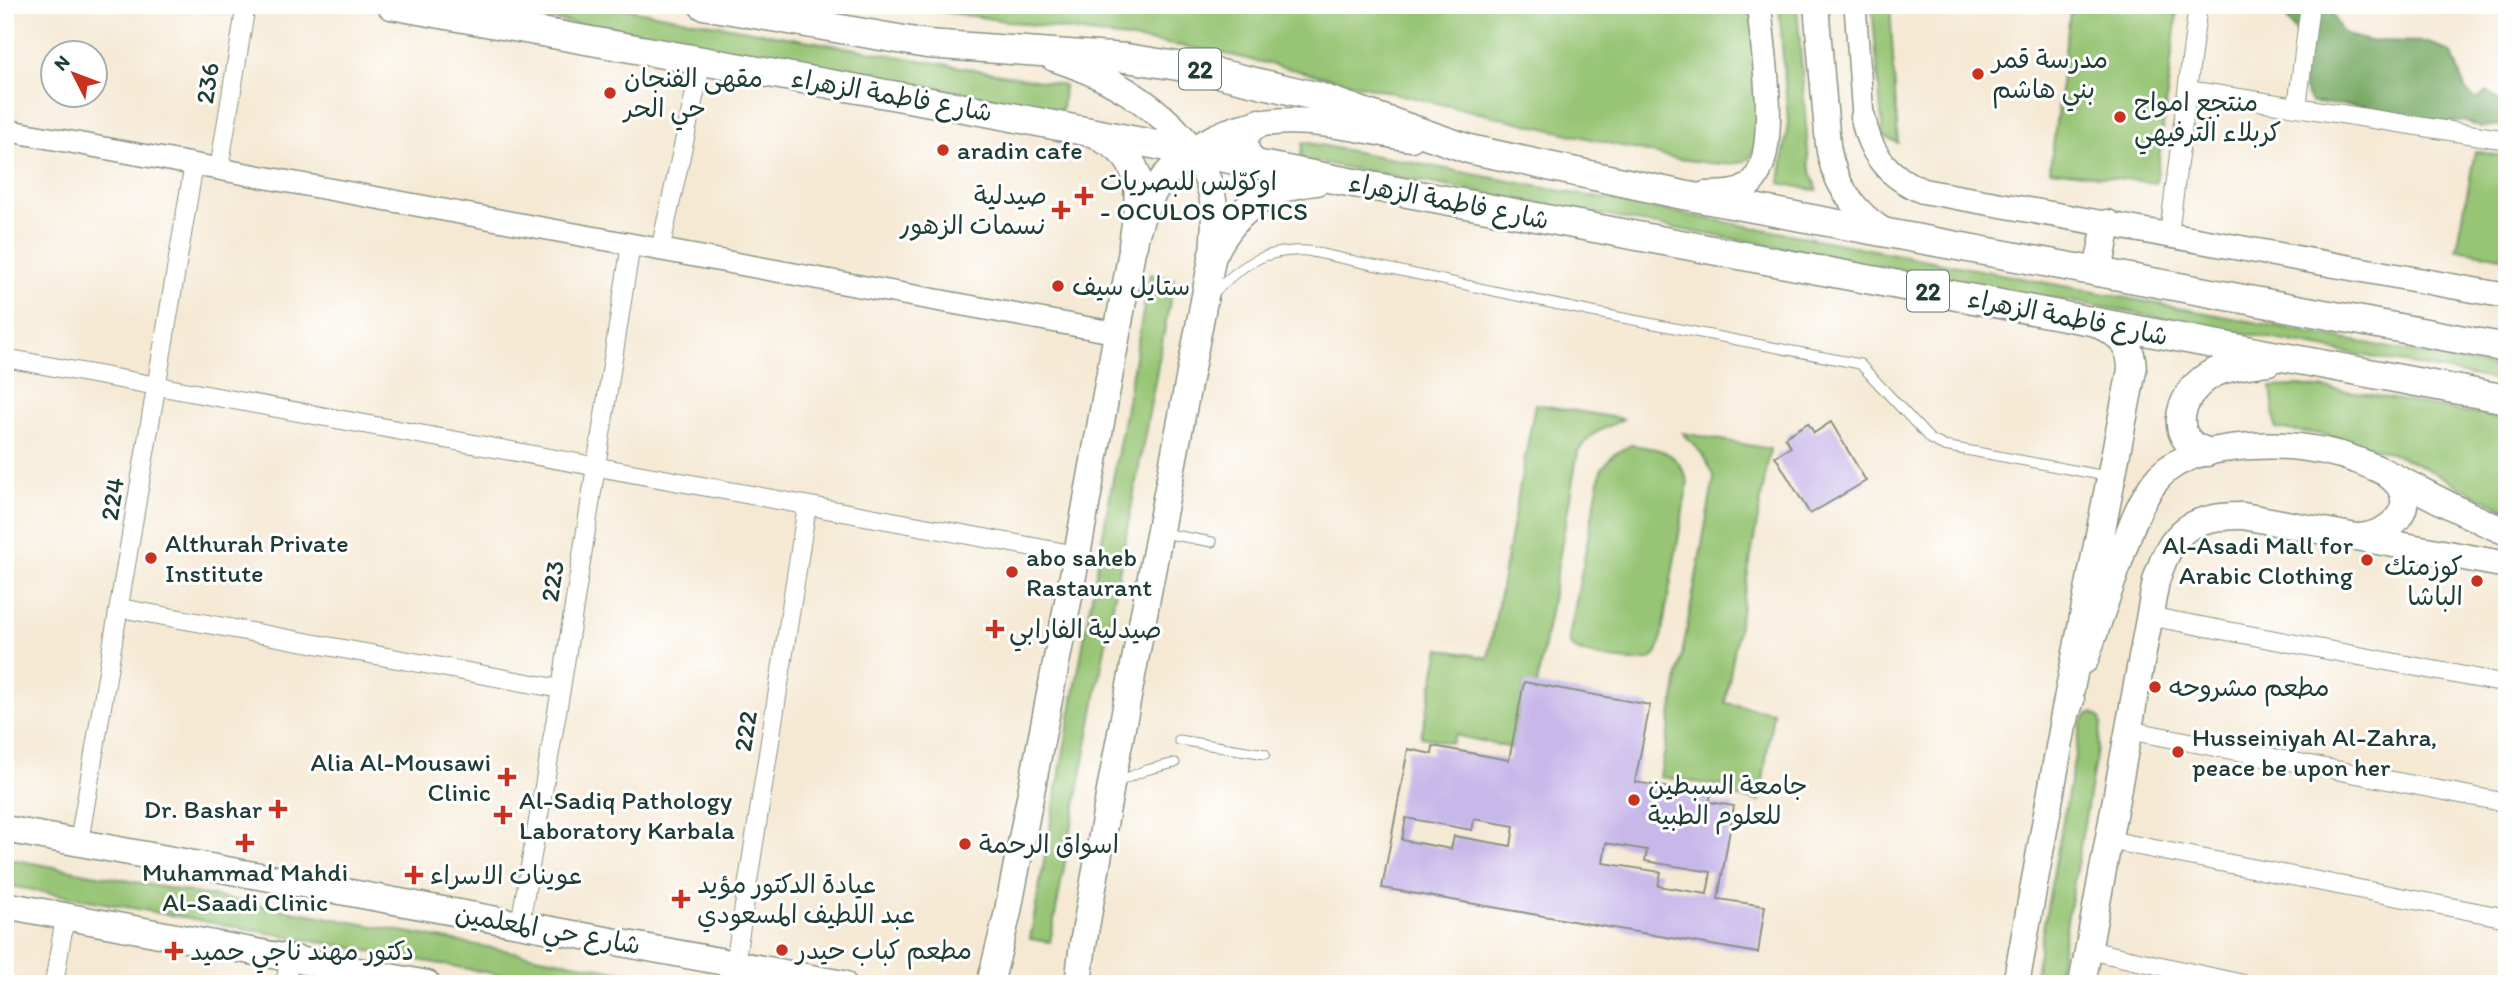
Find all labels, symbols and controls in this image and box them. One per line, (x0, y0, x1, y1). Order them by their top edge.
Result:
north arrow (38, 38, 108, 108)
place label: مدرسة قمر بني هاشم (1990, 43, 2108, 112)
road number: 22 (1179, 48, 1221, 90)
text: N (49, 50, 75, 75)
street label: 236 (188, 60, 226, 106)
place label: مقهى الفنجان حي الحر (622, 62, 763, 131)
street label: شارع فاطمة الزهراء (789, 62, 995, 130)
marker: مدرسة قمر بني هاشم (1970, 66, 1986, 82)
marker: مقهى الفنجان حي الحر (602, 85, 618, 101)
place label: منتجع امواج كربلاء الترفيهي (2134, 86, 2281, 155)
marker: منتجع امواج كربلاء الترفيهي (2112, 109, 2128, 125)
place label: aradin cafe (957, 134, 1083, 166)
marker: aradin cafe (935, 142, 951, 158)
place label: اوكوّلس للبصريات - OCULOS OPTICS (1100, 165, 1308, 227)
street label: شارع فاطمة الزهراء (1346, 166, 1552, 238)
place label: صيدلية نسمات الزهور (899, 179, 1047, 241)
marker: اوكوّلس للبصريات - OCULOS OPTICS (1074, 186, 1094, 206)
marker: صيدلية نسمات الزهور (1053, 202, 1069, 218)
place label: ستايل سيف (1072, 270, 1190, 302)
road number: 22 (1907, 270, 1949, 312)
marker: ستايل سيف (1050, 278, 1066, 294)
street label: شارع فاطمة الزهراء (1965, 282, 2171, 354)
street label: 224 (93, 475, 131, 523)
place label: Althurah Private Institute (165, 527, 348, 589)
place label: Al-Asadi Mall for Arabic Clothing (2162, 529, 2354, 591)
place label: abo saheb Rastaurant (1026, 541, 1152, 603)
marker: Althurah Private Institute (143, 550, 159, 566)
place label: كوزمتك الباشا (2384, 550, 2463, 612)
marker: Al-Asadi Mall for Arabic Clothing (2359, 552, 2375, 568)
street label: 223 (533, 558, 571, 604)
marker: abo saheb Rastaurant (1004, 564, 1020, 580)
marker: كوزمتك الباشا (2469, 573, 2485, 589)
place label: صيدلية الفارابي (1009, 613, 1162, 652)
marker: صيدلية الفارابي (987, 621, 1003, 637)
place label: مطعم مشروحه (2169, 671, 2329, 707)
marker: مطعم مشروحه (2147, 679, 2163, 695)
street label: 222 (726, 708, 764, 754)
place label: Husseiniyah Al-Zahra, peace be upon her (2192, 721, 2438, 783)
marker: Husseiniyah Al-Zahra, peace be upon her (2170, 744, 2186, 760)
place label: Alia Al-Mousawi Clinic (310, 746, 491, 808)
marker: Alia Al-Mousawi Clinic (497, 767, 517, 787)
place label: جامعة السبطين للعلوم الطبية (1648, 769, 1808, 835)
place label: Al-Sadiq Pathology Laboratory Karbala (519, 784, 735, 846)
marker: جامعة السبطين للعلوم الطبية (1626, 792, 1642, 808)
place label: Dr. Bashar (144, 793, 263, 825)
marker: Dr. Bashar (268, 799, 288, 819)
marker: Al-Sadiq Pathology Laboratory Karbala (493, 805, 513, 825)
place label: اسواق الرحمة (979, 828, 1119, 860)
marker: Muhammad Mahdi Al-Saadi Clinic (235, 833, 255, 853)
marker: اسواق الرحمة (957, 836, 973, 852)
place label: Muhammad Mahdi Al-Saadi Clinic (142, 856, 348, 918)
place label: عوينات الاسراء (430, 859, 582, 891)
marker: عوينات الاسراء (404, 865, 424, 885)
place label: عيادة الدكتور مؤيد عبد اللطيف المسعودي (697, 868, 915, 933)
marker: عيادة الدكتور مؤيد عبد اللطيف المسعودي (671, 889, 691, 909)
street label: شارع حي المعلمين (452, 897, 643, 968)
place label: مطعم كباب حيدر (794, 934, 972, 970)
place label: دكتور مهند ناجي حميد (190, 935, 414, 974)
marker: دكتور مهند ناجي حميد (164, 941, 184, 961)
marker: مطعم كباب حيدر (774, 942, 790, 958)

